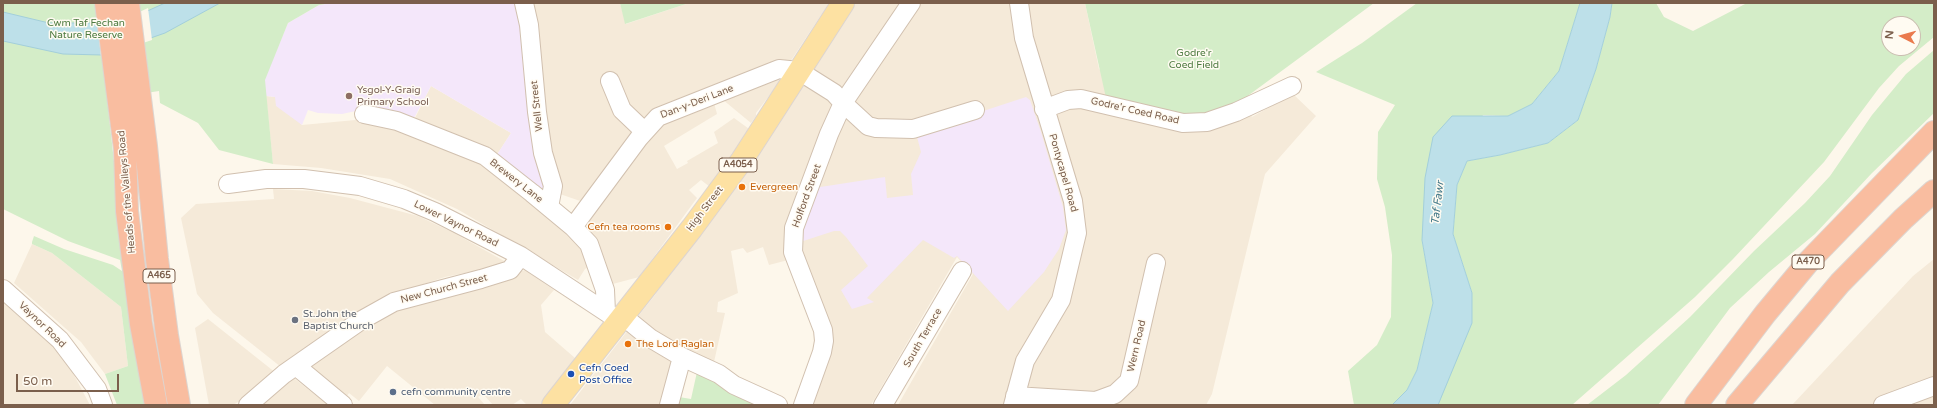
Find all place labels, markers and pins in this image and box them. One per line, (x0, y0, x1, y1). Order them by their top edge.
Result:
place label: Ysgol-Y-Graig Primary School (357, 84, 429, 108)
marker: Ysgol-Y-Graig Primary School (344, 91, 354, 101)
place label: Evergreen (750, 181, 798, 193)
marker: Evergreen (737, 182, 747, 192)
place label: Cefn tea rooms (588, 221, 660, 233)
marker: Cefn tea rooms (663, 222, 673, 232)
place label: St.John the Baptist Church (303, 308, 373, 332)
marker: St.John the Baptist Church (290, 315, 300, 325)
place label: The Lord Raglan (636, 338, 714, 350)
marker: The Lord Raglan (623, 339, 633, 349)
place label: Cefn Coed Post Office (579, 362, 632, 386)
marker: Cefn Coed Post Office (566, 369, 576, 379)
place label: cefn community centre (401, 386, 511, 398)
marker: cefn community centre (388, 387, 398, 397)

